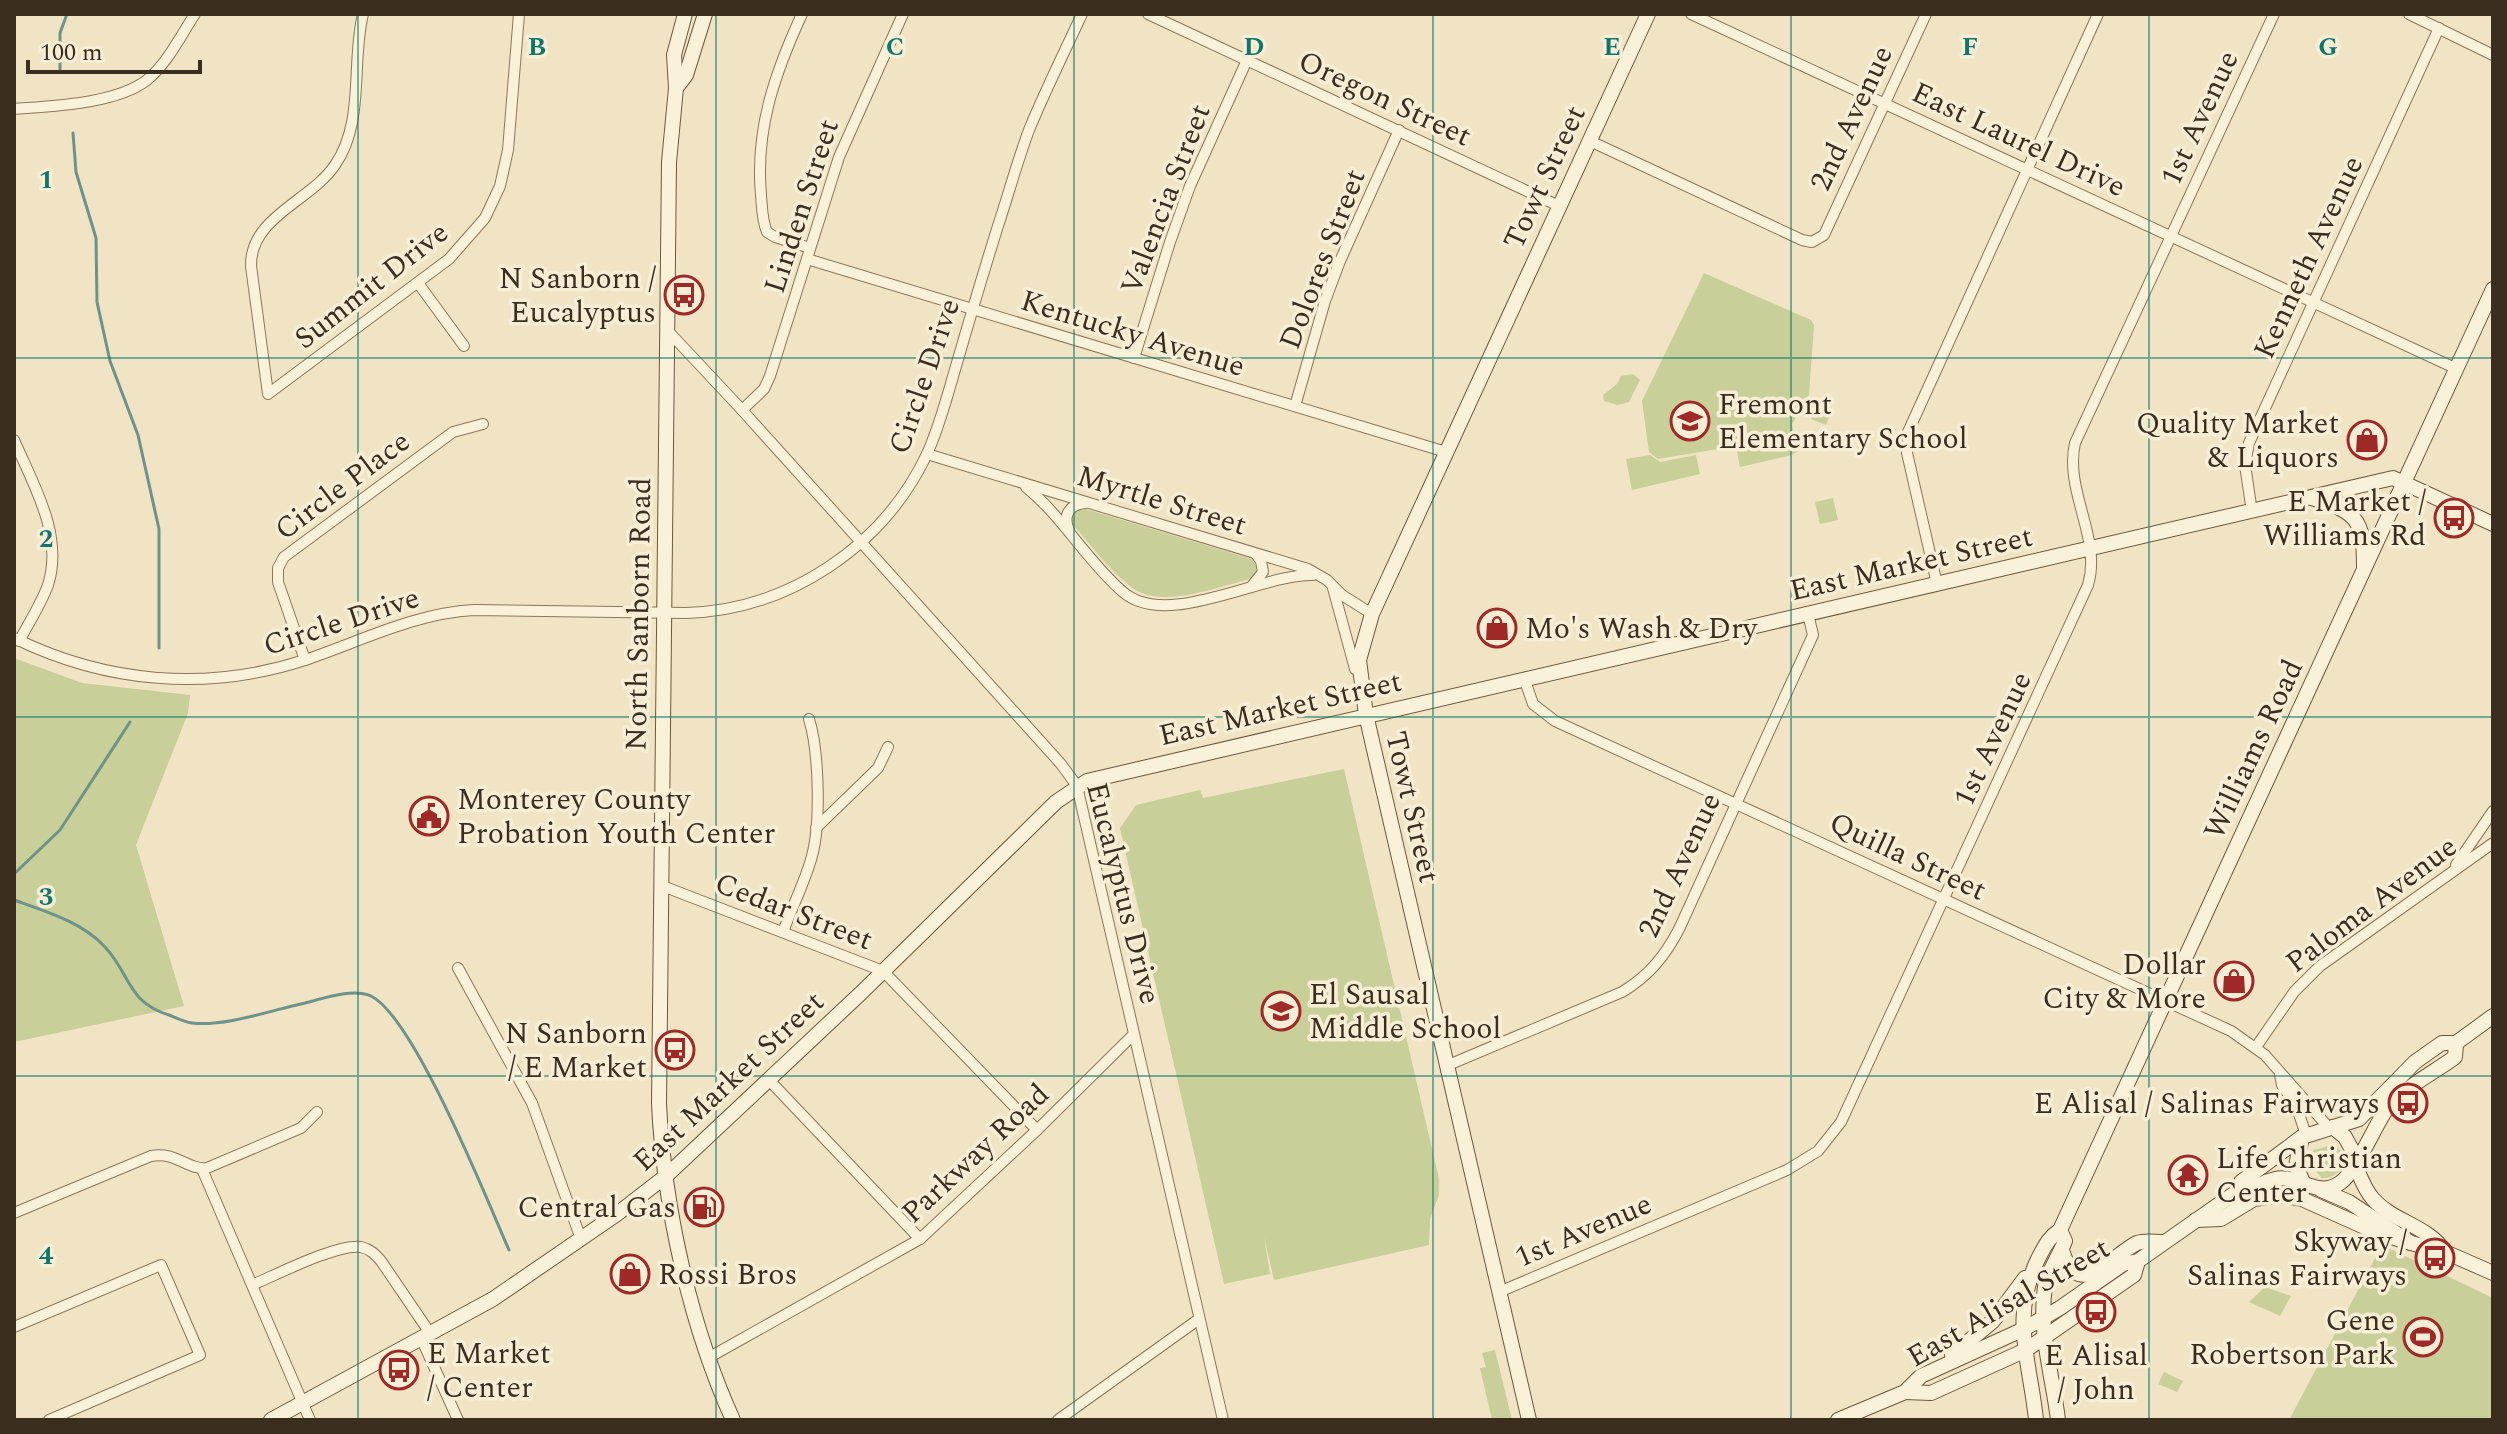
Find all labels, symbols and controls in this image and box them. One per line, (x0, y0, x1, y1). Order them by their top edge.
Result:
scale bar (28, 24, 200, 74)
text: B (528, 27, 546, 67)
text: C (886, 27, 904, 67)
text: D (1244, 27, 1264, 67)
text: E (1603, 27, 1621, 67)
text: F (1962, 27, 1978, 67)
text: G (2318, 27, 2338, 67)
text: 100 m (40, 35, 103, 71)
street label: 2nd Avenue (1798, 38, 1906, 199)
street label: Oregon Street (1290, 39, 1479, 159)
street label: 1st Avenue (2148, 43, 2251, 194)
street label: East Laurel Drive (1904, 70, 2133, 210)
street label: Valencia Street (1109, 97, 1223, 301)
street label: Towt Street (1491, 98, 1598, 257)
street label: Linden Street (752, 113, 852, 299)
street label: Kenneth Avenue (2242, 148, 2376, 367)
text: 1 (39, 160, 53, 200)
street label: Dolores Street (1267, 162, 1378, 356)
street label: Summit Drive (284, 211, 459, 361)
place label: N Sanborn / Eucalyptus (499, 256, 656, 336)
bus stop icon: N Sanborn / Eucalyptus (663, 274, 705, 316)
street label: Kentucky Avenue (1015, 278, 1251, 390)
street label: Circle Drive (877, 292, 973, 460)
place label: Fremont Elementary School (1718, 382, 1968, 462)
school or university icon: Fremont Elementary School (1669, 400, 1711, 442)
place label: Quality Market & Liquors (2136, 401, 2339, 481)
street label: Circle Place (265, 419, 420, 552)
shop icon: Quality Market & Liquors (2346, 419, 2388, 461)
street label: Myrtle Street (1071, 453, 1252, 549)
street label: North Sanborn Road (614, 477, 664, 751)
place label: E Market / Williams Rd (2263, 479, 2426, 559)
bus stop icon: E Market / Williams Rd (2433, 497, 2475, 539)
street label: East Market Street (1785, 514, 2037, 614)
text: 2 (39, 519, 53, 559)
street label: Circle Drive (257, 575, 425, 669)
place label: Mo's Wash & Dry (1525, 606, 1759, 652)
shop icon: Mo's Wash & Dry (1476, 607, 1518, 649)
street label: Williams Road (2192, 652, 2316, 847)
street label: East Market Street (1154, 659, 1406, 759)
street label: 1st Avenue (1941, 664, 2044, 815)
street label: Towt Street (1372, 727, 1452, 888)
place label: Monterey County Probation Youth Center (457, 777, 776, 857)
street label: Eucalyptus Drive (1073, 778, 1173, 1009)
street label: 2nd Avenue (1626, 785, 1734, 946)
public building icon: Monterey County Probation Youth Center (408, 795, 450, 837)
street label: Quilla Street (1821, 800, 1994, 913)
street label: Paloma Avenue (2276, 825, 2467, 985)
street label: Cedar Street (708, 861, 879, 963)
text: 3 (39, 877, 53, 917)
place label: Dollar City & More (2043, 942, 2206, 1022)
shop icon: Dollar City & More (2213, 960, 2255, 1002)
place label: El Sausal Middle School (1309, 972, 1501, 1052)
street label: East Market Street (622, 980, 835, 1183)
school or university icon: El Sausal Middle School (1260, 990, 1302, 1032)
place label: N Sanborn / E Market (505, 1011, 647, 1091)
bus stop icon: N Sanborn / E Market (654, 1029, 696, 1071)
street label: Parkway Road (891, 1073, 1060, 1235)
place label: E Alisal / Salinas Fairways (2034, 1081, 2380, 1127)
bus stop icon: E Alisal / Salinas Fairways (2387, 1082, 2429, 1124)
place label: Life Christian Center (2216, 1136, 2402, 1216)
temple icon: Life Christian Center (2167, 1154, 2209, 1196)
street label: 1st Avenue (1508, 1181, 1659, 1280)
place label: Central Gas (518, 1185, 676, 1231)
fuel station icon: Central Gas (683, 1186, 725, 1228)
place label: Skyway / Salinas Fairways (2187, 1219, 2407, 1299)
street label: East Alisal Street (1898, 1226, 2119, 1380)
text: 4 (39, 1236, 54, 1276)
bus stop icon: Skyway / Salinas Fairways (2414, 1237, 2456, 1279)
place label: Rossi Bros (658, 1252, 797, 1298)
shop icon: Rossi Bros (609, 1253, 651, 1295)
bus stop icon: E Alisal / John (2075, 1291, 2117, 1333)
place label: Gene Robertson Park (2189, 1298, 2395, 1378)
sports icon: Gene Robertson Park (2402, 1316, 2444, 1358)
place label: E Market / Center (427, 1331, 551, 1411)
place label: E Alisal / John (2044, 1333, 2148, 1413)
bus stop icon: E Market / Center (378, 1349, 420, 1391)

